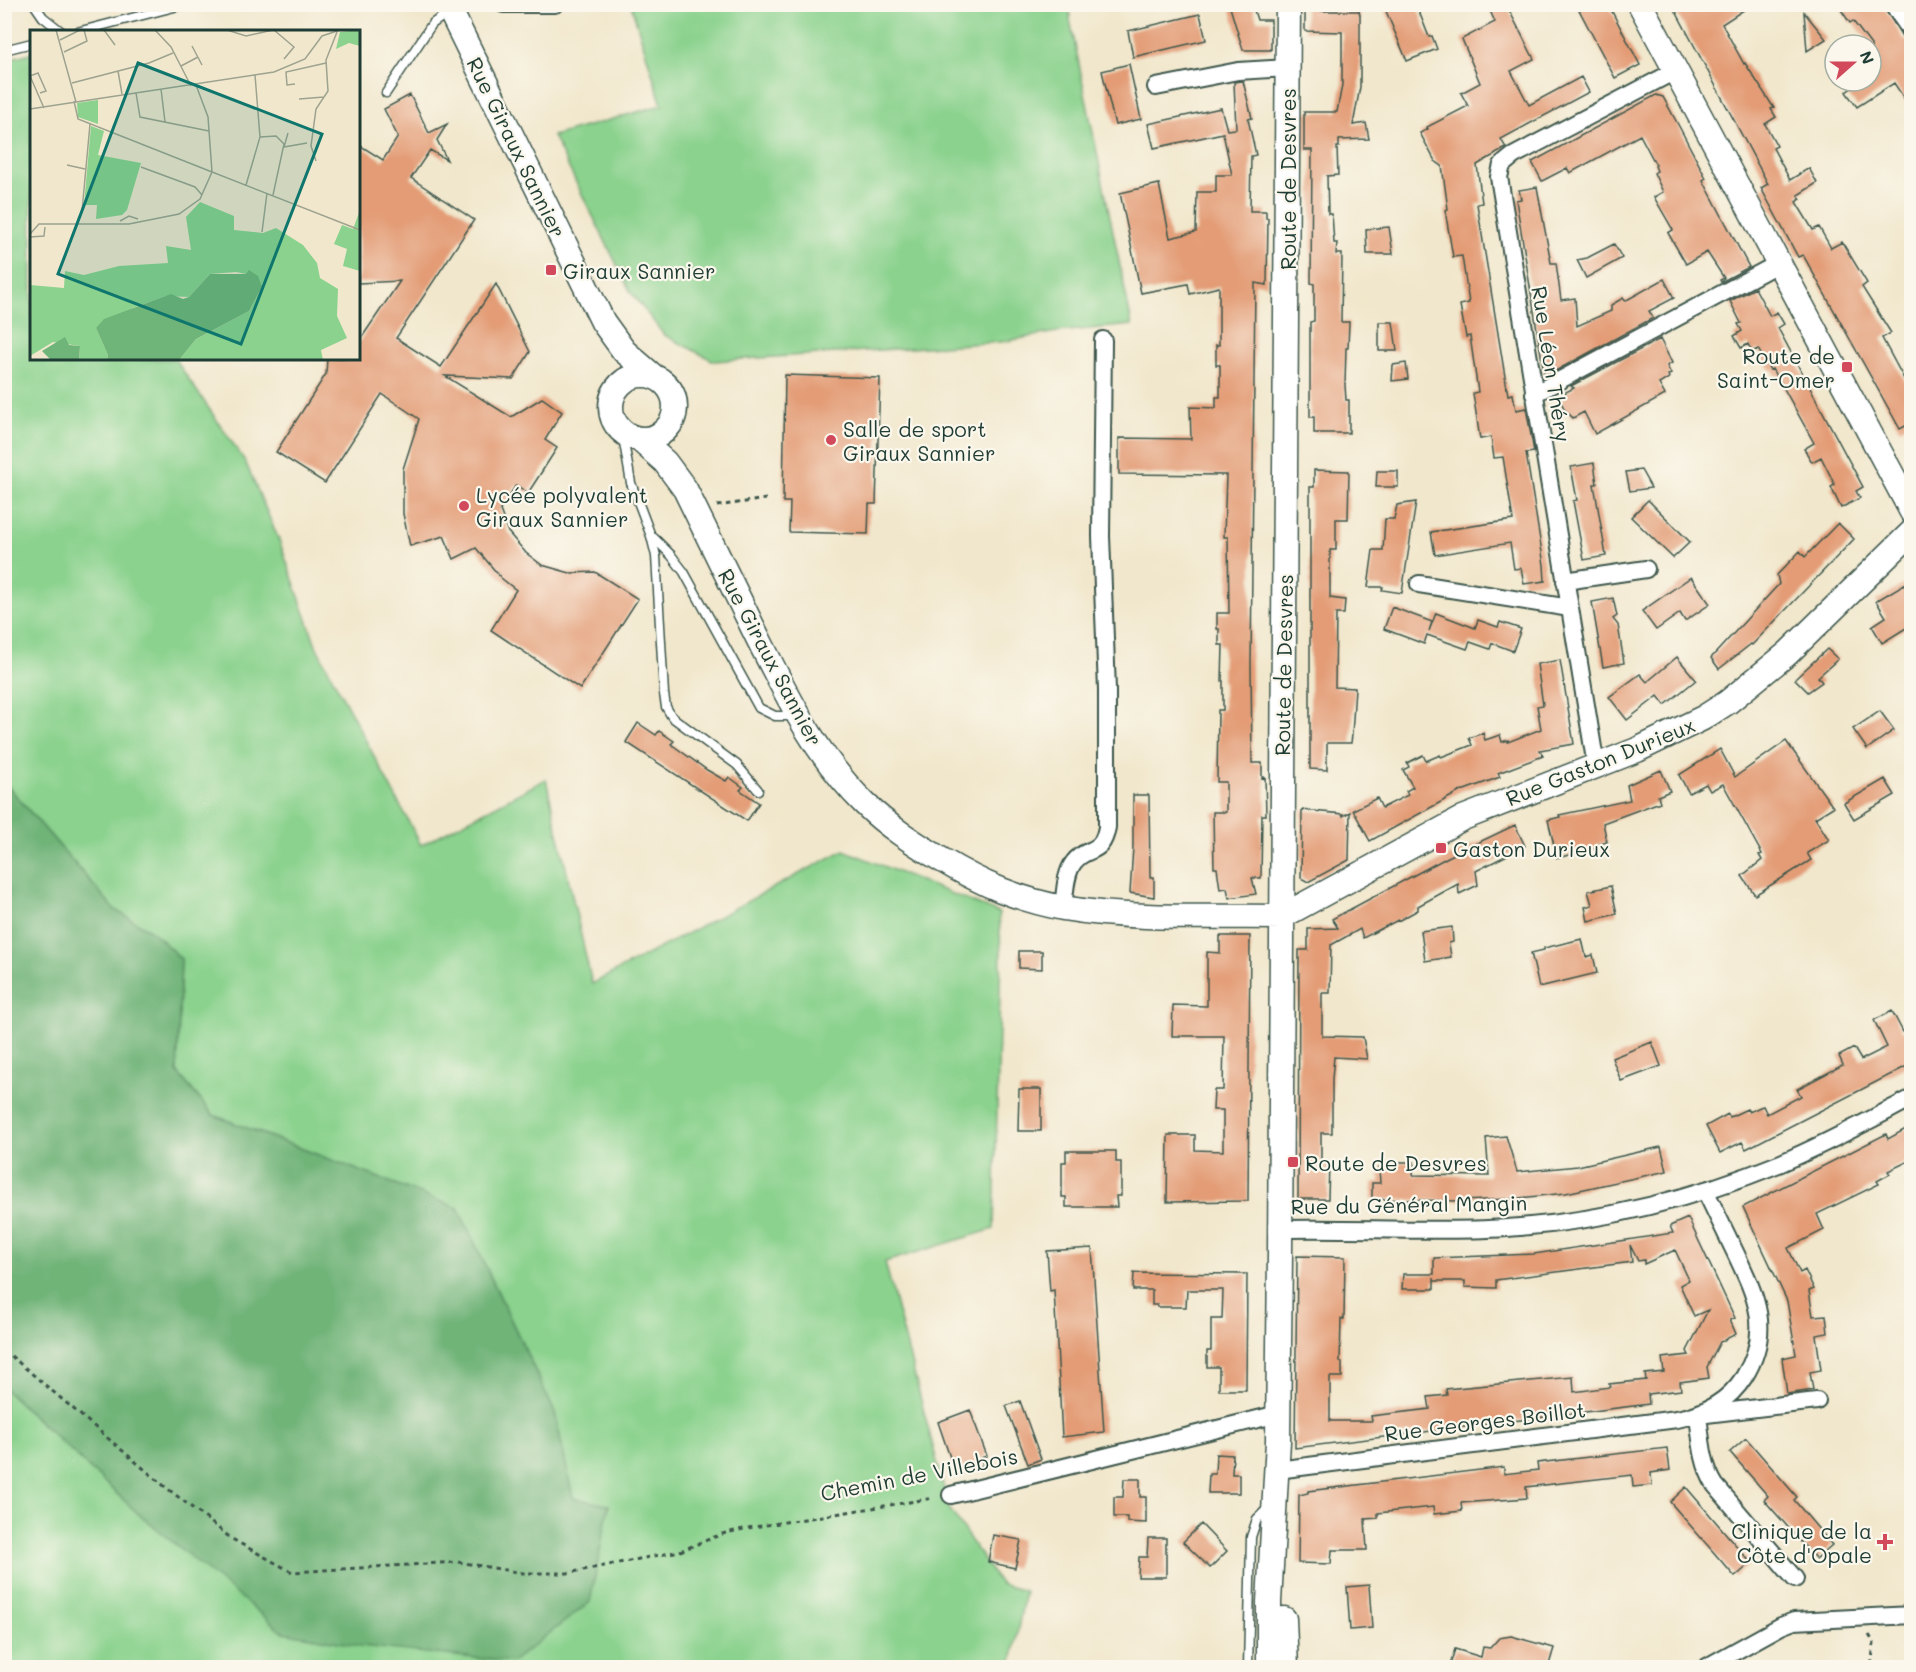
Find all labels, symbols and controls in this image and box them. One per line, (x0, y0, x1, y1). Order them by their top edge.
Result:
inset map (30, 30, 360, 360)
north arrow (1823, 33, 1883, 93)
text: N (1855, 48, 1879, 67)
street label: Rue Giraux Sannier (462, 52, 572, 242)
street label: Route de Desvres (1274, 88, 1301, 270)
place label: Giraux Sannier (563, 257, 716, 284)
marker: Giraux Sannier (544, 263, 558, 277)
street label: Rue Léon Théry (1526, 284, 1578, 444)
place label: Route de Saint-Omer (1717, 342, 1835, 393)
marker: Route de Saint-Omer (1840, 360, 1854, 374)
place label: Salle de sport Giraux Sannier (843, 415, 996, 466)
marker: Salle de sport Giraux Sannier (824, 433, 838, 447)
place label: Lycée polyvalent Giraux Sannier (476, 481, 648, 532)
marker: Lycée polyvalent Giraux Sannier (457, 499, 471, 513)
street label: Rue Giraux Sannier (713, 564, 829, 750)
street label: Route de Desvres (1268, 574, 1298, 756)
street label: Rue Gaston Durieux (1501, 711, 1699, 811)
place label: Gaston Durieux (1453, 835, 1610, 862)
marker: Gaston Durieux (1434, 841, 1448, 855)
place label: Route de Desvres (1305, 1149, 1487, 1176)
marker: Route de Desvres (1286, 1155, 1300, 1169)
street label: Rue du Général Mangin (1290, 1188, 1528, 1220)
street label: Rue Georges Boillot (1383, 1395, 1587, 1447)
street label: Chemin de Villebois (818, 1442, 1020, 1506)
place label: Clinique de la Côte d'Opale (1731, 1517, 1872, 1568)
marker: Clinique de la Côte d'Opale (1876, 1533, 1894, 1551)

